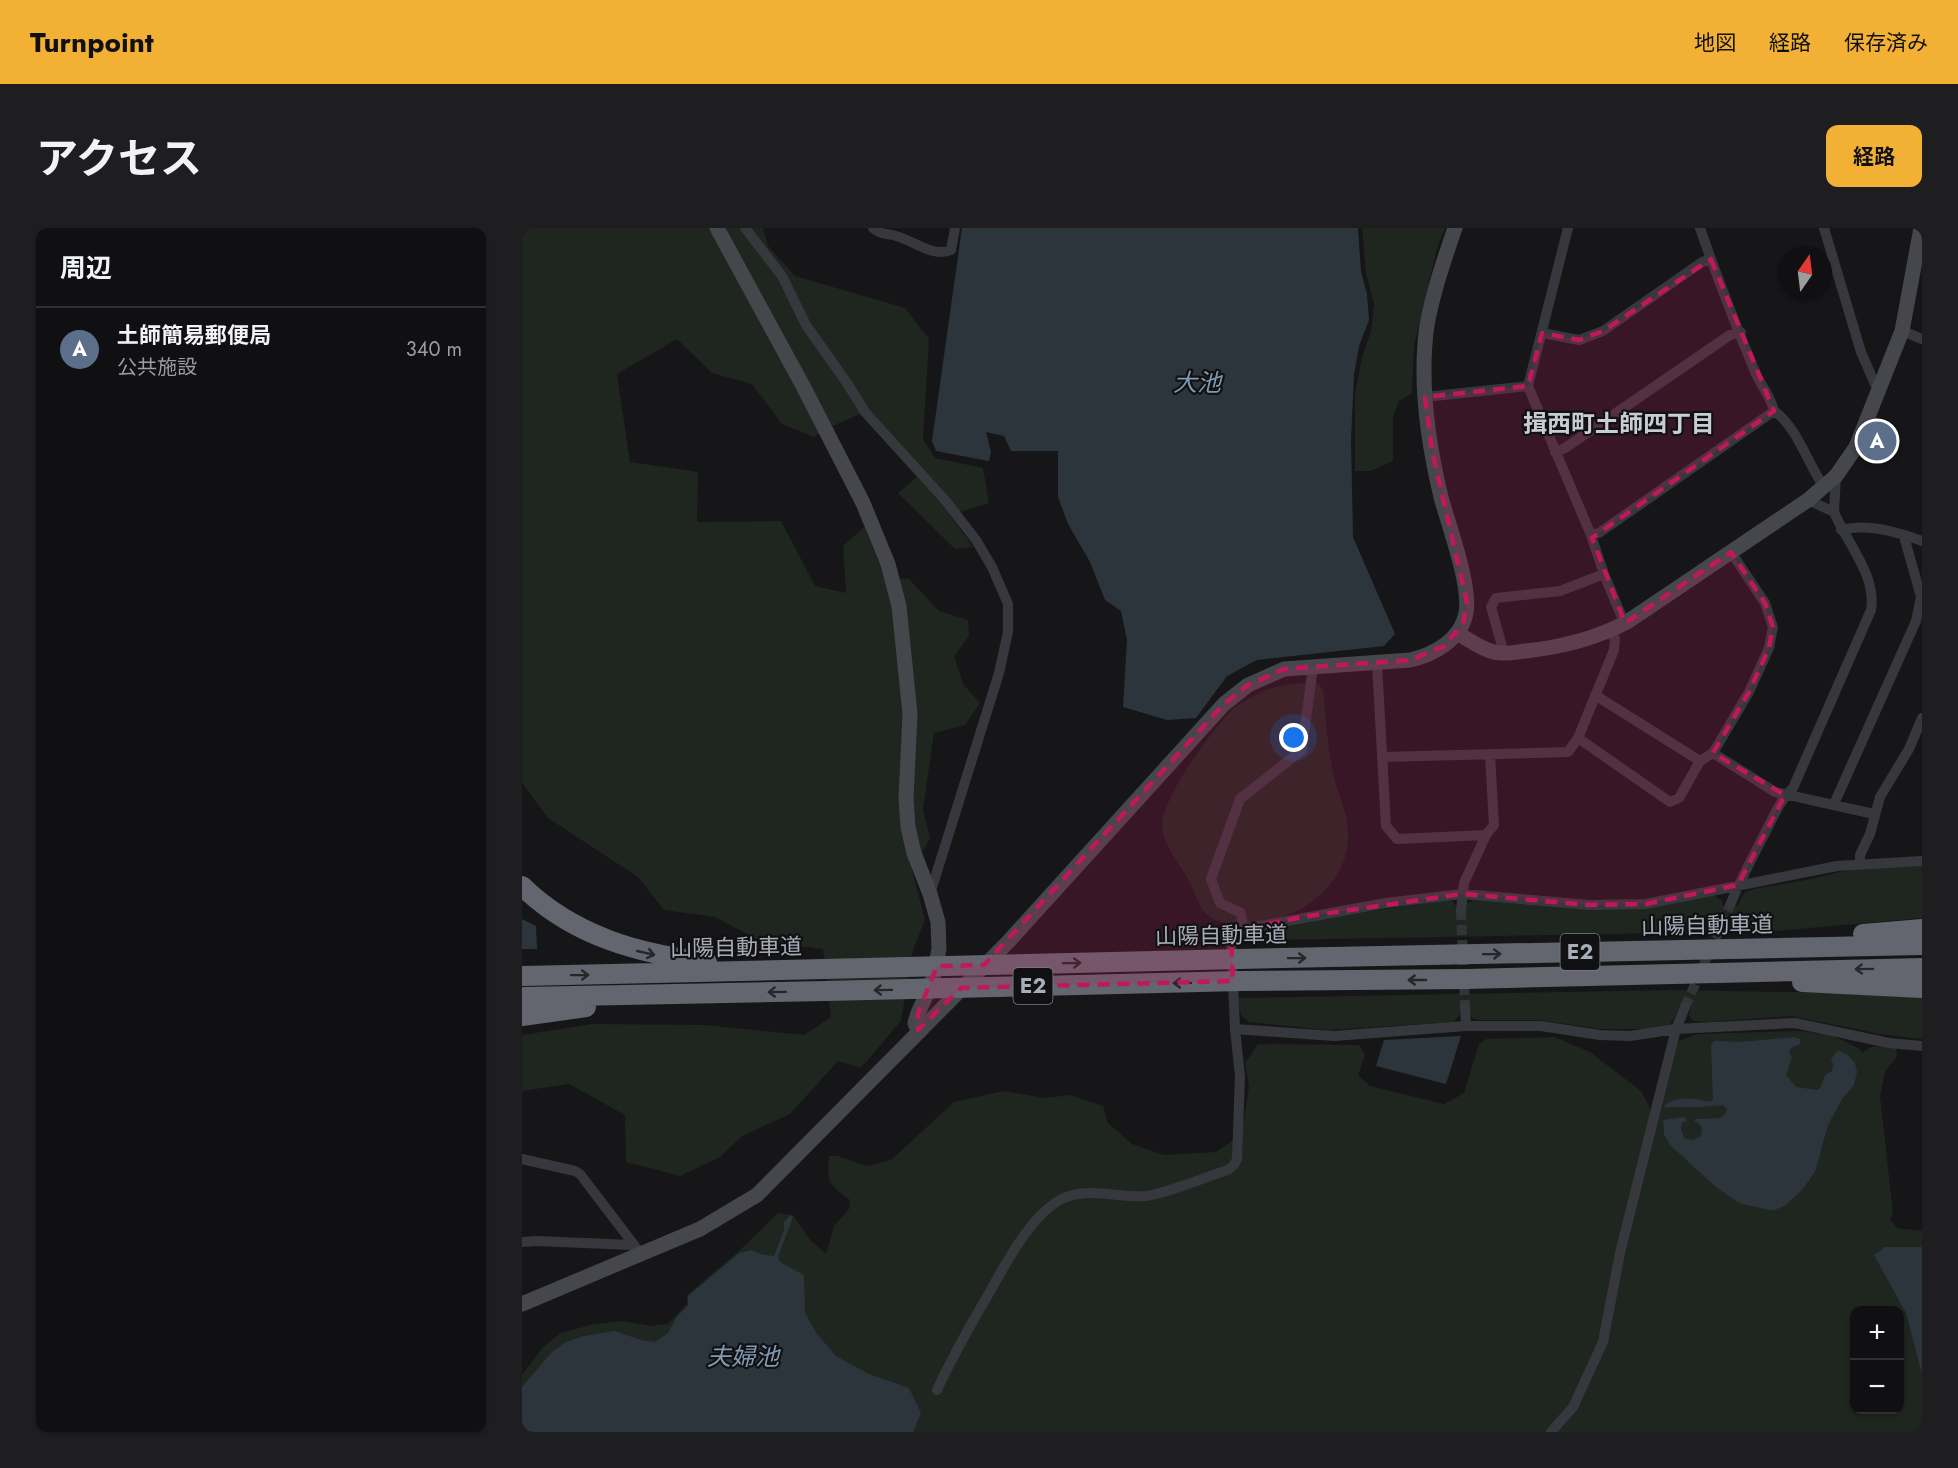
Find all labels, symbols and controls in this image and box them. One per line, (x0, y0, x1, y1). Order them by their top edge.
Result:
text: Turnpoint (30, 22, 154, 63)
text: 地図 (1694, 28, 1736, 58)
text: 経路 (1769, 28, 1811, 58)
text: 保存済み (1844, 28, 1928, 58)
button: 経路 (1826, 125, 1922, 187)
text: アクセス (36, 128, 202, 189)
north arrow (1778, 246, 1832, 300)
text: 周辺 (60, 249, 112, 287)
text: 土師簡易郵便局 (117, 319, 271, 351)
text: A (72, 335, 87, 364)
text: 340 m (406, 335, 462, 364)
text: 公共施設 (117, 353, 197, 382)
water label: 大池 (1173, 365, 1223, 400)
district label: 揖西町土師四丁目 (1523, 406, 1715, 441)
pin: A (1858, 418, 1896, 464)
your location (1279, 723, 1308, 752)
street label: 山陽自動車道 (1641, 908, 1773, 942)
street label: 山陽自動車道 (1155, 918, 1287, 952)
street label: 山陽自動車道 (670, 930, 802, 964)
road number: E2 (1560, 934, 1600, 970)
one-way arrow (637, 947, 656, 959)
one-way arrow (1482, 948, 1502, 959)
one-way arrow (1287, 952, 1307, 963)
one-way arrow (1061, 957, 1081, 969)
one-way arrow (1854, 964, 1874, 975)
road number: E2 (1014, 968, 1052, 1004)
one-way arrow (570, 969, 590, 981)
one-way arrow (1407, 974, 1427, 986)
one-way arrow (1173, 977, 1193, 988)
one-way arrow (873, 984, 893, 996)
one-way arrow (768, 986, 788, 998)
map controls (1850, 1306, 1904, 1414)
button: + (1850, 1306, 1904, 1360)
water label: 夫婦池 (707, 1339, 781, 1374)
button: − (1850, 1360, 1904, 1414)

